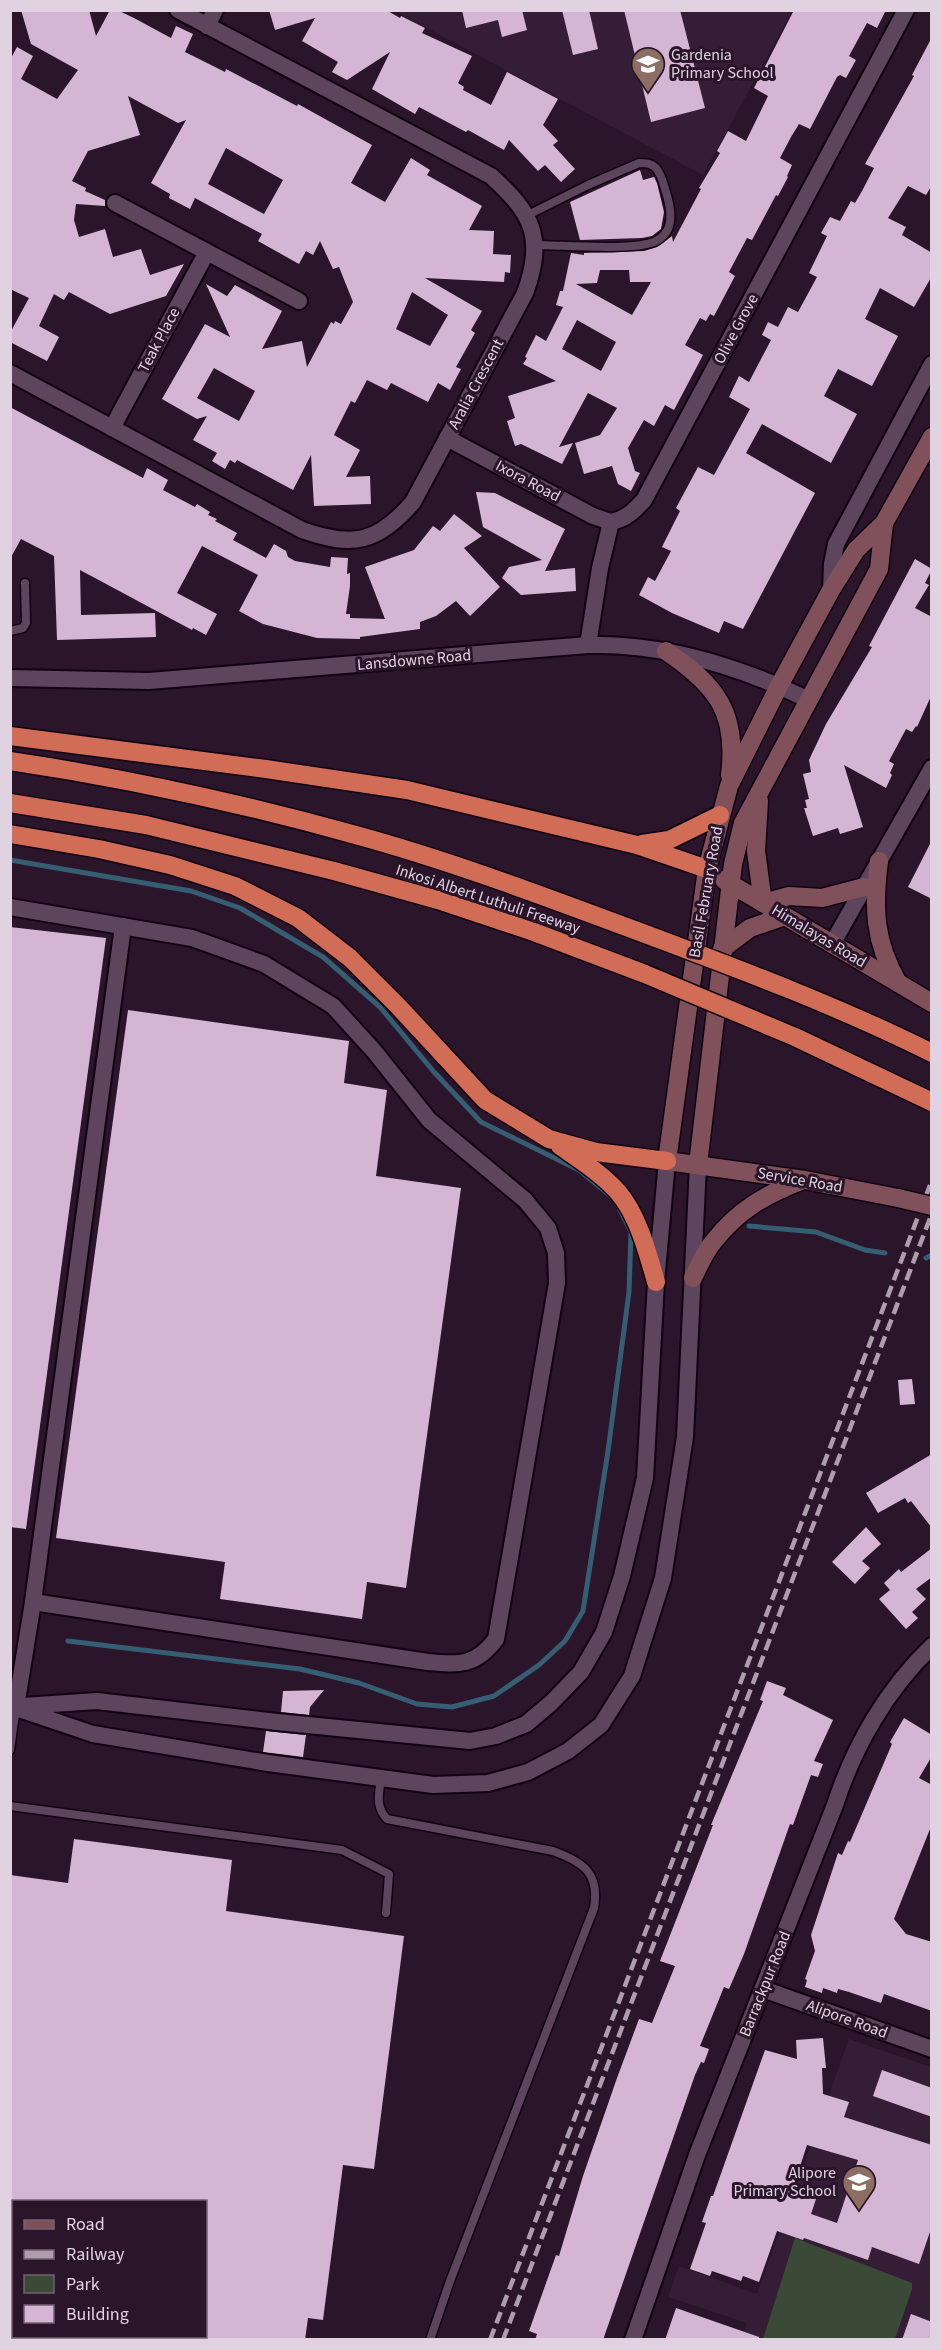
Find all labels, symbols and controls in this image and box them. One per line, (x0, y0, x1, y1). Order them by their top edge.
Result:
place label: Gardenia Primary School (671, 44, 773, 84)
school or university icon: Gardenia Primary School (630, 46, 666, 93)
street label: Olive Grove (708, 290, 764, 368)
street label: Teak Place (133, 304, 185, 376)
street label: Aralia Crescent (443, 334, 509, 433)
street label: Ixora Road (492, 455, 564, 507)
street label: Lansdowne Road (356, 644, 472, 676)
street label: Basil February Road (684, 825, 728, 959)
street label: Inkosi Albert Luthuli Freeway (393, 859, 584, 939)
street label: Himalayas Road (767, 899, 871, 973)
street label: Service Road (756, 1162, 844, 1198)
street label: Barrackpur Road (734, 1928, 796, 2040)
street label: Alipore Road (803, 1994, 891, 2044)
place label: Alipore Primary School (734, 2162, 836, 2202)
school or university icon: Alipore Primary School (841, 2164, 877, 2211)
legend (12, 2200, 207, 2338)
text: Road (66, 2212, 105, 2237)
text: Railway (66, 2242, 125, 2267)
text: Park (66, 2272, 100, 2297)
text: Building (66, 2302, 129, 2327)

